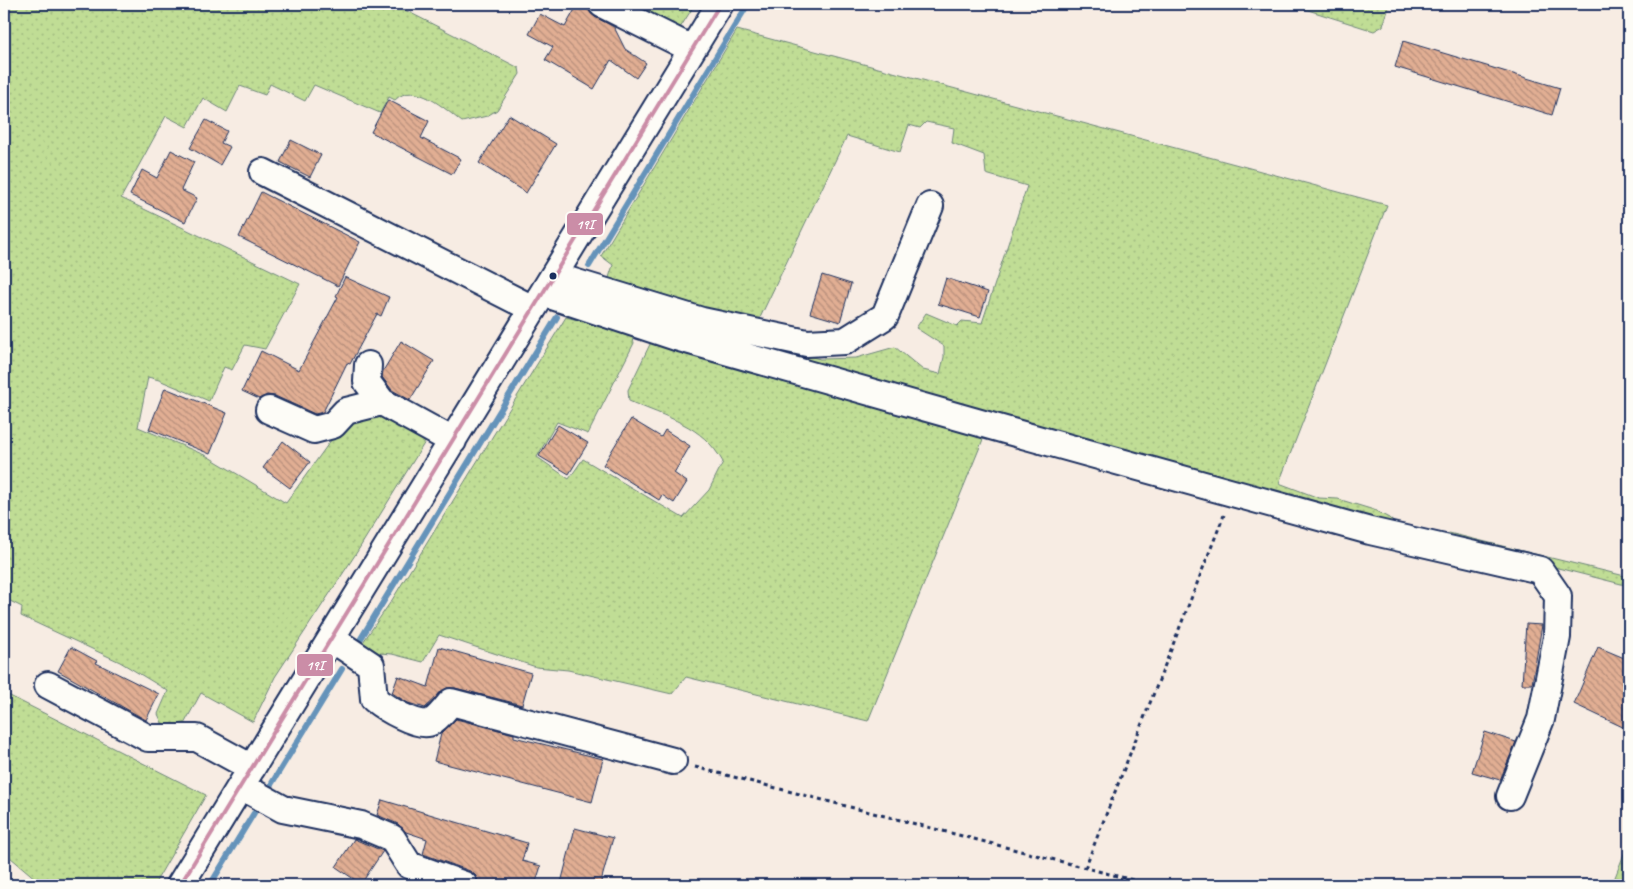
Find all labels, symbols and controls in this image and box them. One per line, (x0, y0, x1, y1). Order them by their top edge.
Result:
line badge: 19I (566, 212, 604, 236)
text: 19I (576, 216, 597, 233)
unlabelled marker (548, 271, 558, 281)
line badge: 19I (296, 653, 334, 677)
text: 19I (306, 657, 327, 674)

